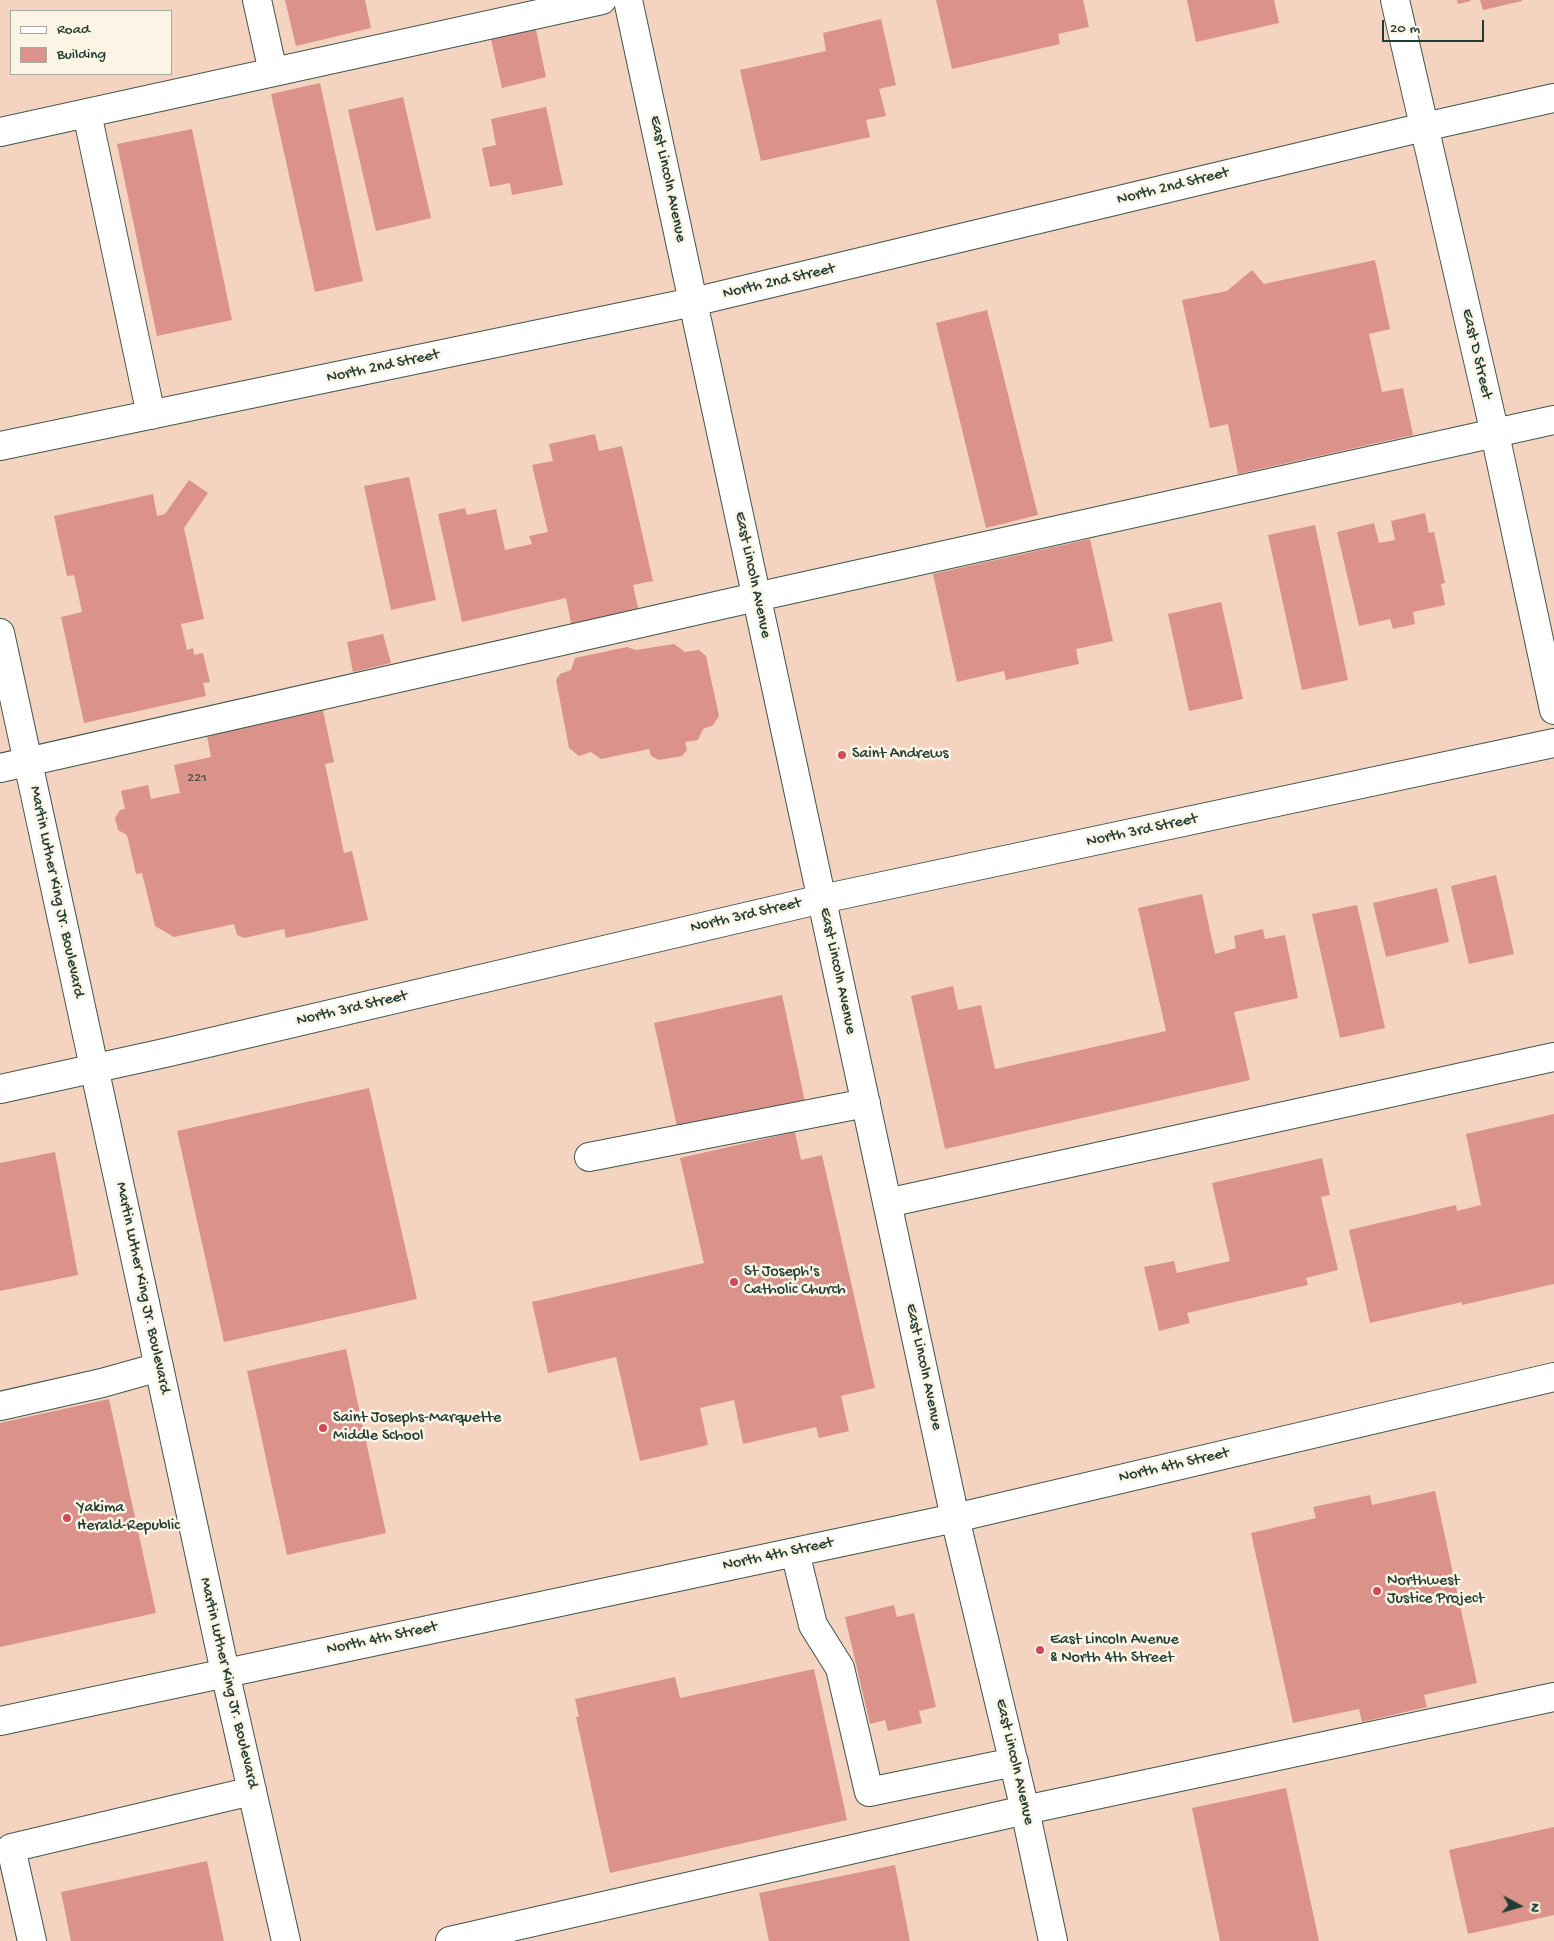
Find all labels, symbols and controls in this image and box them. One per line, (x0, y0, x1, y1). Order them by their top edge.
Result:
legend (10, 10, 172, 75)
scale bar (1384, 10, 1486, 42)
text: 20 m (1390, 20, 1420, 38)
text: Road (57, 21, 90, 39)
text: Building (57, 46, 106, 64)
street label: East Lincoln Avenue (644, 114, 690, 244)
street label: North 2nd Street (1115, 164, 1231, 210)
street label: North 2nd Street (721, 260, 837, 304)
street label: East D Street (1456, 307, 1496, 401)
street label: North 2nd Street (325, 346, 441, 388)
street label: East Lincoln Avenue (729, 510, 775, 640)
place label: Saint Andrews (852, 745, 948, 765)
marker: Saint Andrews (836, 749, 848, 761)
house number: 221 (187, 771, 207, 787)
street label: Martin Luther King Jr. Boulevard (24, 785, 88, 999)
street label: North 3rd Street (1085, 810, 1199, 852)
street label: North 3rd Street (689, 894, 803, 938)
street label: East Lincoln Avenue (814, 906, 860, 1036)
street label: North 3rd Street (295, 987, 409, 1031)
street label: Martin Luther King Jr. Boulevard (110, 1181, 174, 1395)
place label: St Joseph's Catholic Church (744, 1263, 846, 1301)
marker: St Joseph's Catholic Church (728, 1276, 740, 1288)
street label: East Lincoln Avenue (900, 1302, 946, 1432)
place label: Saint Josephs-Marquette Middle School (333, 1409, 501, 1447)
marker: Saint Josephs-Marquette Middle School (317, 1422, 329, 1434)
street label: North 4th Street (1117, 1444, 1231, 1488)
place label: Yakima Herald-Republic (77, 1499, 180, 1537)
marker: Yakima Herald-Republic (61, 1512, 73, 1524)
street label: North 4th Street (721, 1534, 835, 1576)
place label: Northwest Justice Project (1387, 1572, 1484, 1610)
street label: Martin Luther King Jr. Boulevard (194, 1576, 262, 1790)
marker: Northwest Justice Project (1371, 1585, 1383, 1597)
street label: North 4th Street (325, 1618, 439, 1660)
place label: East Lincoln Avenue & North 4th Street (1050, 1631, 1179, 1669)
marker: East Lincoln Avenue & North 4th Street (1034, 1644, 1046, 1656)
street label: East Lincoln Avenue (990, 1697, 1038, 1827)
north arrow (1494, 1881, 1544, 1931)
text: N (1525, 1902, 1543, 1913)

